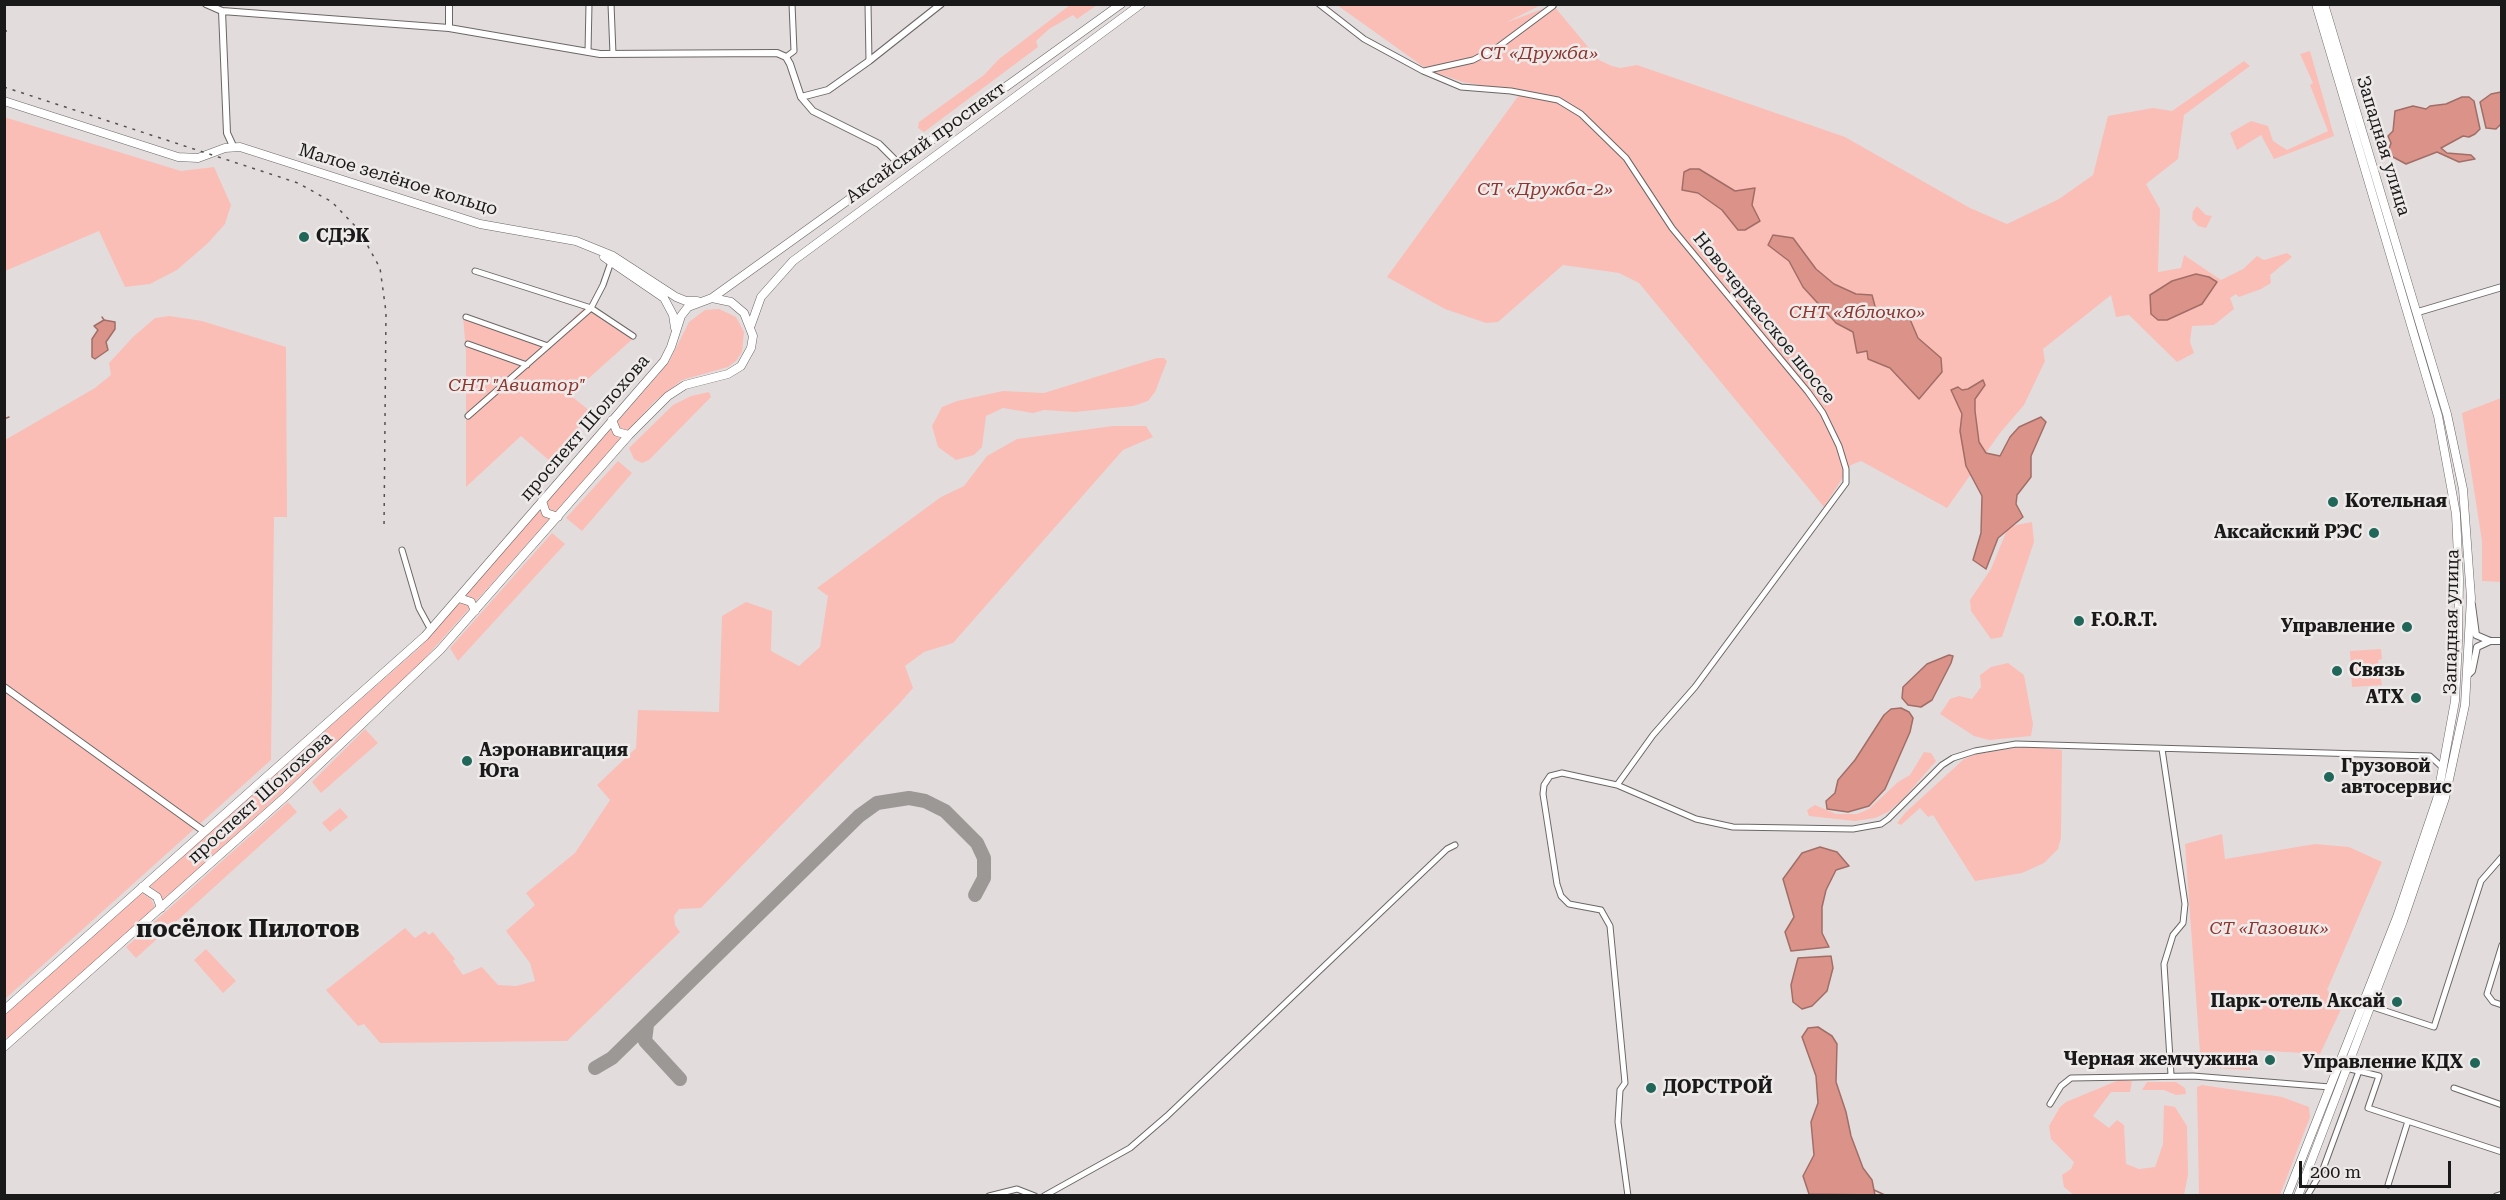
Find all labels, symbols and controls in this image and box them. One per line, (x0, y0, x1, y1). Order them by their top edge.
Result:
park label: СТ «Дружба» (1480, 43, 1598, 65)
street label: Западная улица (2351, 73, 2415, 219)
street label: Аксайский проспект (842, 78, 1010, 208)
street label: Малое зелёное кольцо (296, 139, 500, 221)
park label: СТ «Дружба-2» (1477, 179, 1613, 201)
place label: СДЭК (316, 226, 370, 248)
street label: Новочеркасское шоссе (1688, 228, 1840, 408)
marker: СДЭК (297, 230, 311, 244)
park label: СНТ «Яблочко» (1789, 302, 1925, 324)
street label: проспект Шолохова (516, 350, 654, 506)
park label: СНТ "Авиатор" (448, 375, 586, 397)
place label: Котельная (2345, 491, 2447, 513)
marker: Котельная (2326, 495, 2340, 509)
place label: Аксайский РЭС (2214, 522, 2362, 544)
marker: Аксайский РЭС (2367, 526, 2381, 540)
street label: Западная улица (2440, 549, 2464, 695)
place label: F.O.R.T. (2091, 610, 2158, 632)
marker: F.O.R.T. (2072, 614, 2086, 628)
place label: Управление (2281, 616, 2395, 638)
marker: Управление (2400, 620, 2414, 634)
place label: Связь (2349, 660, 2405, 682)
marker: Связь (2330, 664, 2344, 678)
place label: АТХ (2366, 687, 2404, 709)
marker: АТХ (2409, 691, 2423, 705)
street label: проспект Шолохова (183, 728, 337, 868)
place label: Аэронавигация Юга (479, 740, 628, 783)
marker: Аэронавигация Юга (460, 754, 474, 768)
place label: Грузовой автосервис (2341, 756, 2452, 798)
marker: Грузовой автосервис (2322, 770, 2336, 784)
district label: посёлок Пилотов (136, 916, 360, 944)
park label: СТ «Газовик» (2210, 918, 2328, 940)
place label: Парк-отель Аксай (2211, 991, 2385, 1013)
marker: Парк-отель Аксай (2390, 995, 2404, 1009)
place label: Черная жемчужина (2064, 1049, 2258, 1071)
place label: Управление КДХ (2302, 1052, 2463, 1074)
marker: Черная жемчужина (2263, 1053, 2277, 1067)
marker: Управление КДХ (2468, 1056, 2482, 1070)
place label: ДОРСТРОЙ (1663, 1077, 1773, 1099)
marker: ДОРСТРОЙ (1644, 1081, 1658, 1095)
scale bar (2302, 1149, 2454, 1187)
text: 200 m (2310, 1161, 2361, 1182)

